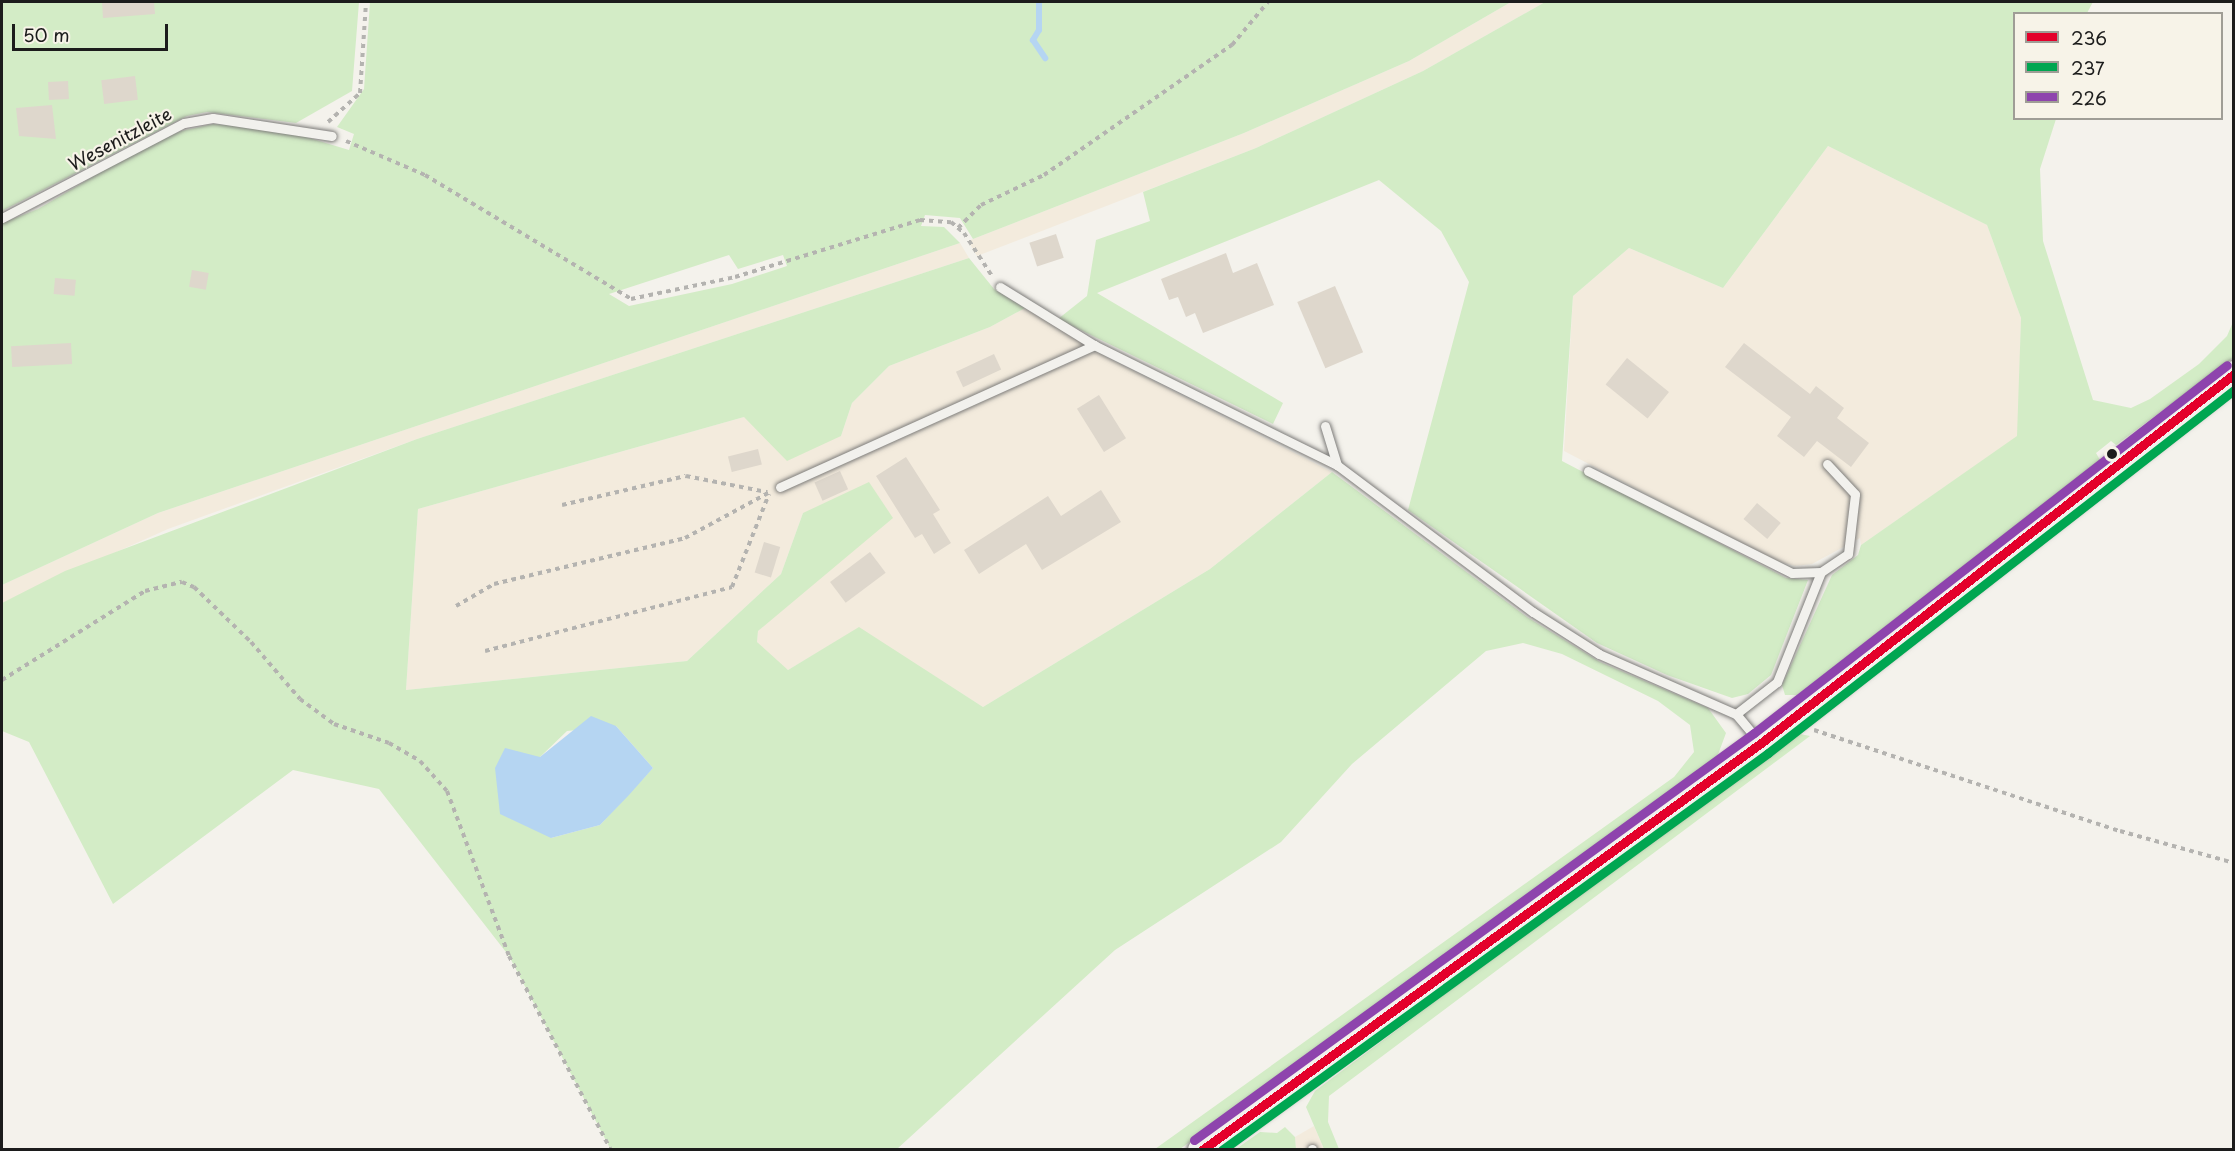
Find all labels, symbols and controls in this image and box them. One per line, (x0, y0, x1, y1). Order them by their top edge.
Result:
scale bar (15, 12, 171, 50)
legend (2013, 12, 2223, 120)
text: 50 m (23, 21, 70, 48)
text: 236 (2071, 24, 2107, 51)
text: 237 (2071, 54, 2105, 81)
text: 226 (2071, 84, 2107, 111)
street label: Wesenitzleite (65, 103, 175, 175)
unlabelled marker (2106, 448, 2118, 460)

